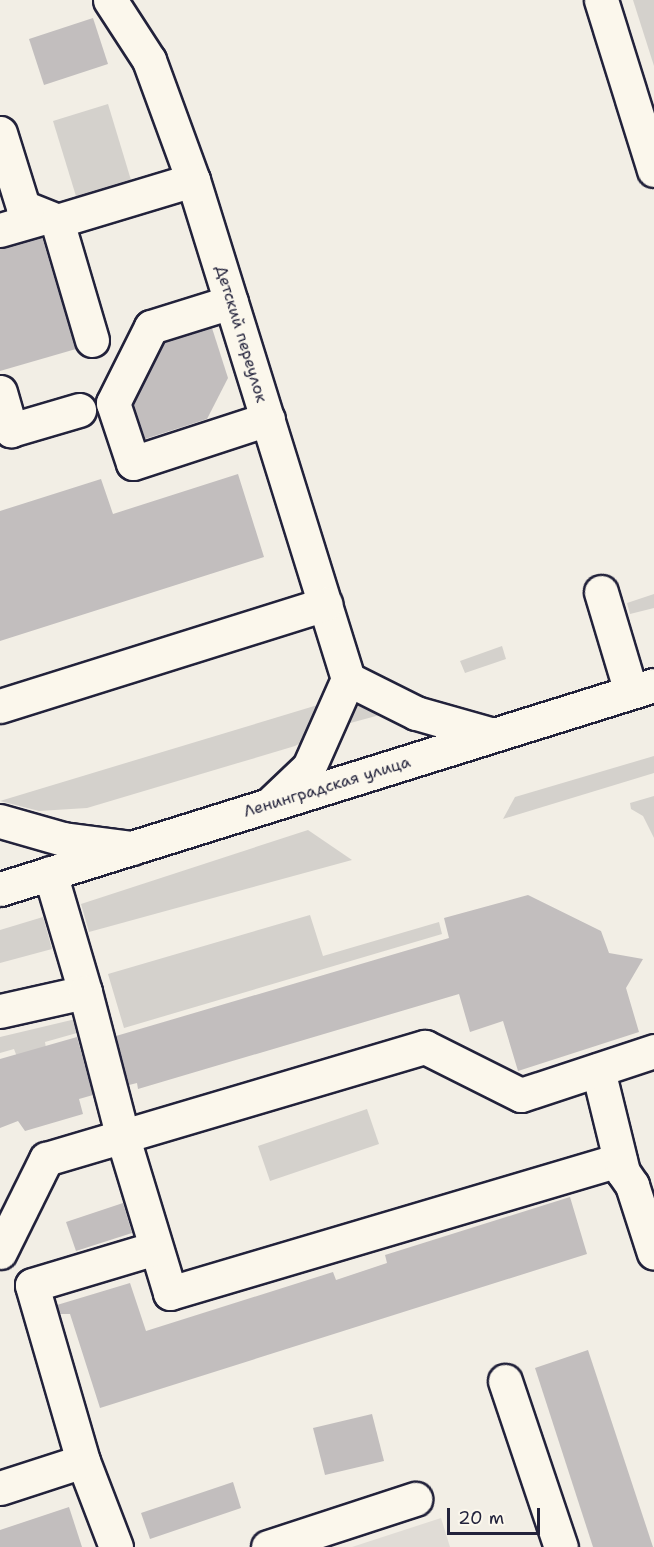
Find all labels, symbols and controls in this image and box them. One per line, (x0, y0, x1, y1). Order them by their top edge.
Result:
street label: Детский переулок (211, 263, 271, 405)
street label: Ленинградская улица (241, 752, 413, 822)
scale bar (450, 1496, 543, 1534)
text: 20 m (458, 1506, 504, 1530)

